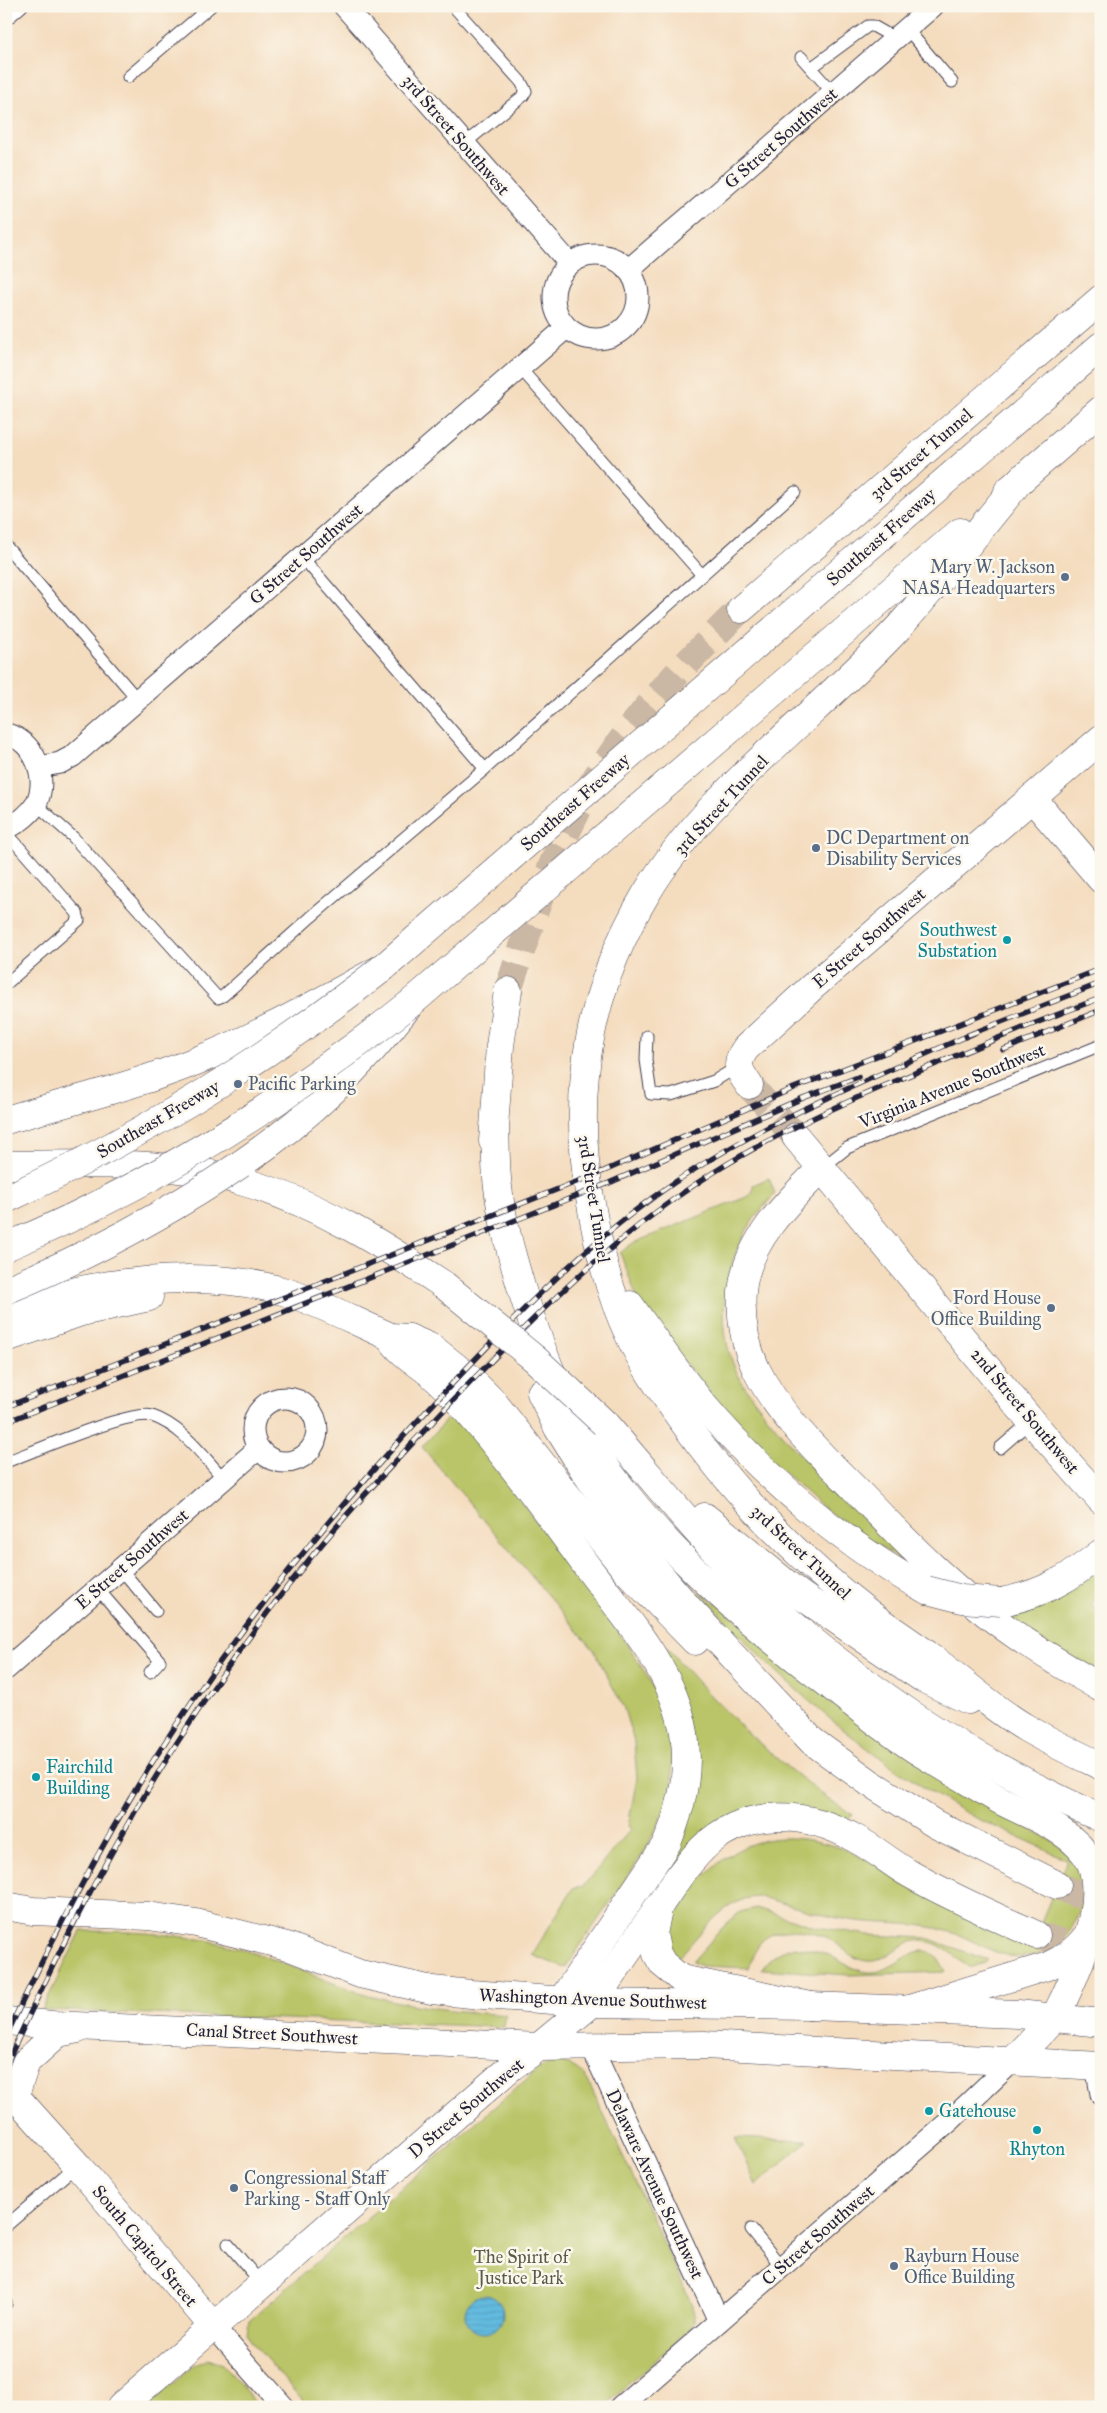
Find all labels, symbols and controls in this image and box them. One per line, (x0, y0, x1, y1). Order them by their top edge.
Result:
street label: 3rd Street Southwest (398, 70, 515, 200)
street label: G Street Southwest (720, 82, 843, 193)
street label: 3rd Street Tunnel (865, 403, 977, 505)
street label: Southeast Freeway (822, 483, 941, 591)
street label: G Street Southwest (245, 498, 368, 609)
place label: Mary W. Jackson NASA Headquarters (902, 556, 1055, 600)
marker: Mary W. Jackson NASA Headquarters (1059, 571, 1071, 583)
street label: Southeast Freeway (516, 748, 635, 856)
street label: 3rd Street Tunnel (669, 750, 773, 860)
place label: DC Department on Disability Services (826, 827, 969, 870)
marker: DC Department on Disability Services (810, 842, 822, 854)
street label: E Street Southwest (808, 882, 931, 993)
place label: Southwest Substation (918, 919, 998, 962)
marker: Southwest Substation (1001, 934, 1013, 946)
street label: Virginia Avenue Southwest (855, 1038, 1049, 1135)
place label: Pacific Parking (248, 1073, 356, 1096)
street label: Southeast Freeway (93, 1075, 224, 1163)
marker: Pacific Parking (232, 1078, 244, 1090)
street label: 3rd Street Tunnel (573, 1134, 615, 1264)
place label: Ford House Office Building (931, 1287, 1042, 1331)
marker: Ford House Office Building (1045, 1302, 1057, 1314)
street label: 2nd Street Southwest (966, 1344, 1084, 1479)
street label: 3rd Street Tunnel (746, 1500, 856, 1604)
street label: E Street Southwest (71, 1503, 194, 1614)
place label: Fairchild Building (46, 1756, 113, 1800)
marker: Fairchild Building (30, 1771, 42, 1783)
street label: Washington Avenue Southwest (479, 1984, 708, 2015)
street label: Canal Street Southwest (186, 2019, 359, 2050)
street label: D Street Southwest (404, 2053, 529, 2163)
street label: Delaware Avenue Southwest (601, 2086, 709, 2283)
place label: Gatehouse (939, 2100, 1016, 2122)
marker: Gatehouse (923, 2105, 935, 2117)
marker: Rhyton (1031, 2124, 1043, 2136)
place label: Rhyton (1009, 2138, 1065, 2160)
place label: Congressional Staff Parking - Staff Only (244, 2167, 391, 2211)
street label: C Street Southwest (757, 2180, 879, 2290)
street label: South Capitol Street (88, 2181, 203, 2312)
marker: Congressional Staff Parking - Staff Only (228, 2182, 240, 2194)
place label: Rayburn House Office Building (904, 2245, 1019, 2289)
park label: The Spirit of Justice Park (473, 2246, 571, 2290)
marker: Rayburn House Office Building (888, 2260, 900, 2272)

